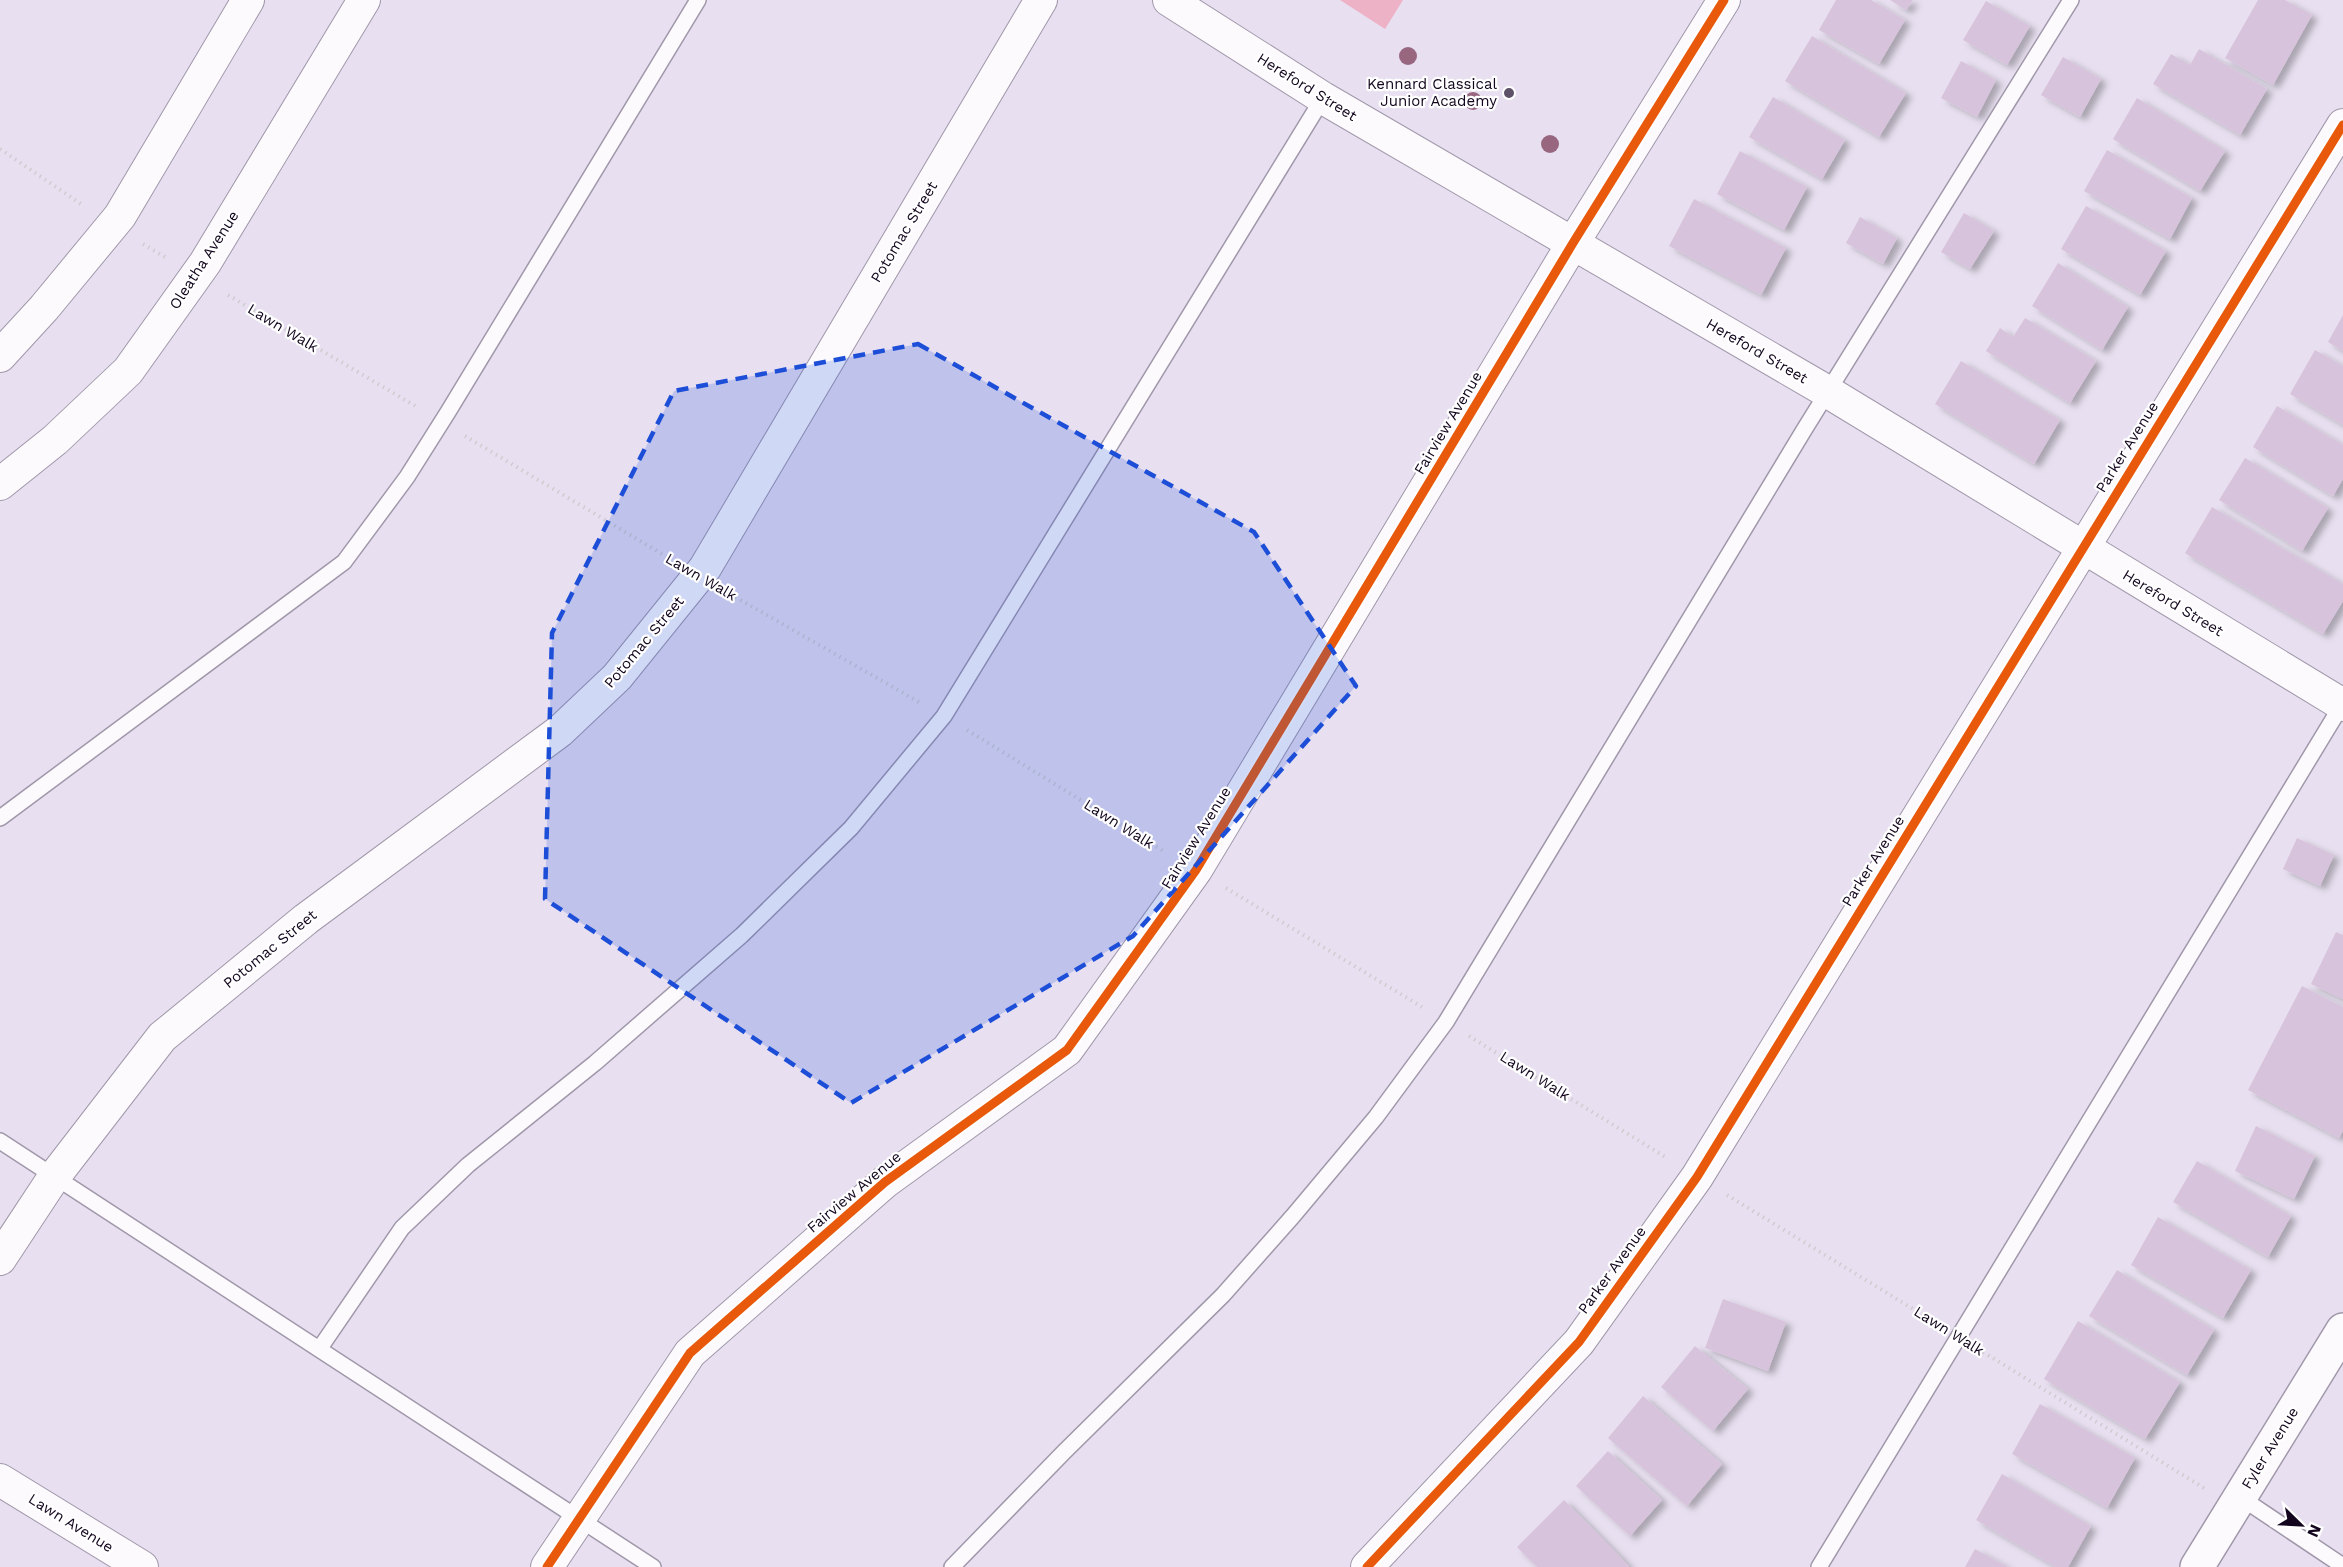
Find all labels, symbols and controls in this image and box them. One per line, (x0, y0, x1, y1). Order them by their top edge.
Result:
street label: Hereford Street (1254, 49, 1361, 125)
place label: Kennard Classical Junior Academy (1367, 75, 1497, 110)
marker: Kennard Classical Junior Academy (1502, 86, 1516, 100)
street label: Potomac Street (867, 178, 942, 286)
street label: Oleatha Avenue (165, 207, 243, 313)
street label: Lawn Walk (244, 300, 322, 356)
street label: Hereford Street (1703, 315, 1812, 388)
street label: Fairview Avenue (1410, 368, 1486, 478)
street label: Parker Avenue (2092, 398, 2162, 496)
street label: Lawn Walk (662, 549, 740, 605)
street label: Hereford Street (2119, 566, 2227, 640)
street label: Potomac Street (600, 592, 688, 692)
street label: Fairview Avenue (1157, 784, 1235, 892)
street label: Lawn Walk (1081, 795, 1158, 853)
street label: Parker Avenue (1838, 812, 1908, 910)
street label: Potomac Street (220, 905, 321, 992)
street label: Lawn Walk (1497, 1047, 1574, 1105)
street label: Fairview Avenue (803, 1147, 905, 1237)
street label: Parker Avenue (1574, 1223, 1650, 1317)
street label: Lawn Walk (1911, 1302, 1988, 1360)
street label: Fyler Avenue (2238, 1404, 2302, 1492)
street label: Lawn Avenue (25, 1490, 117, 1556)
north arrow (2271, 1495, 2331, 1555)
text: N (2303, 1522, 2325, 1540)

